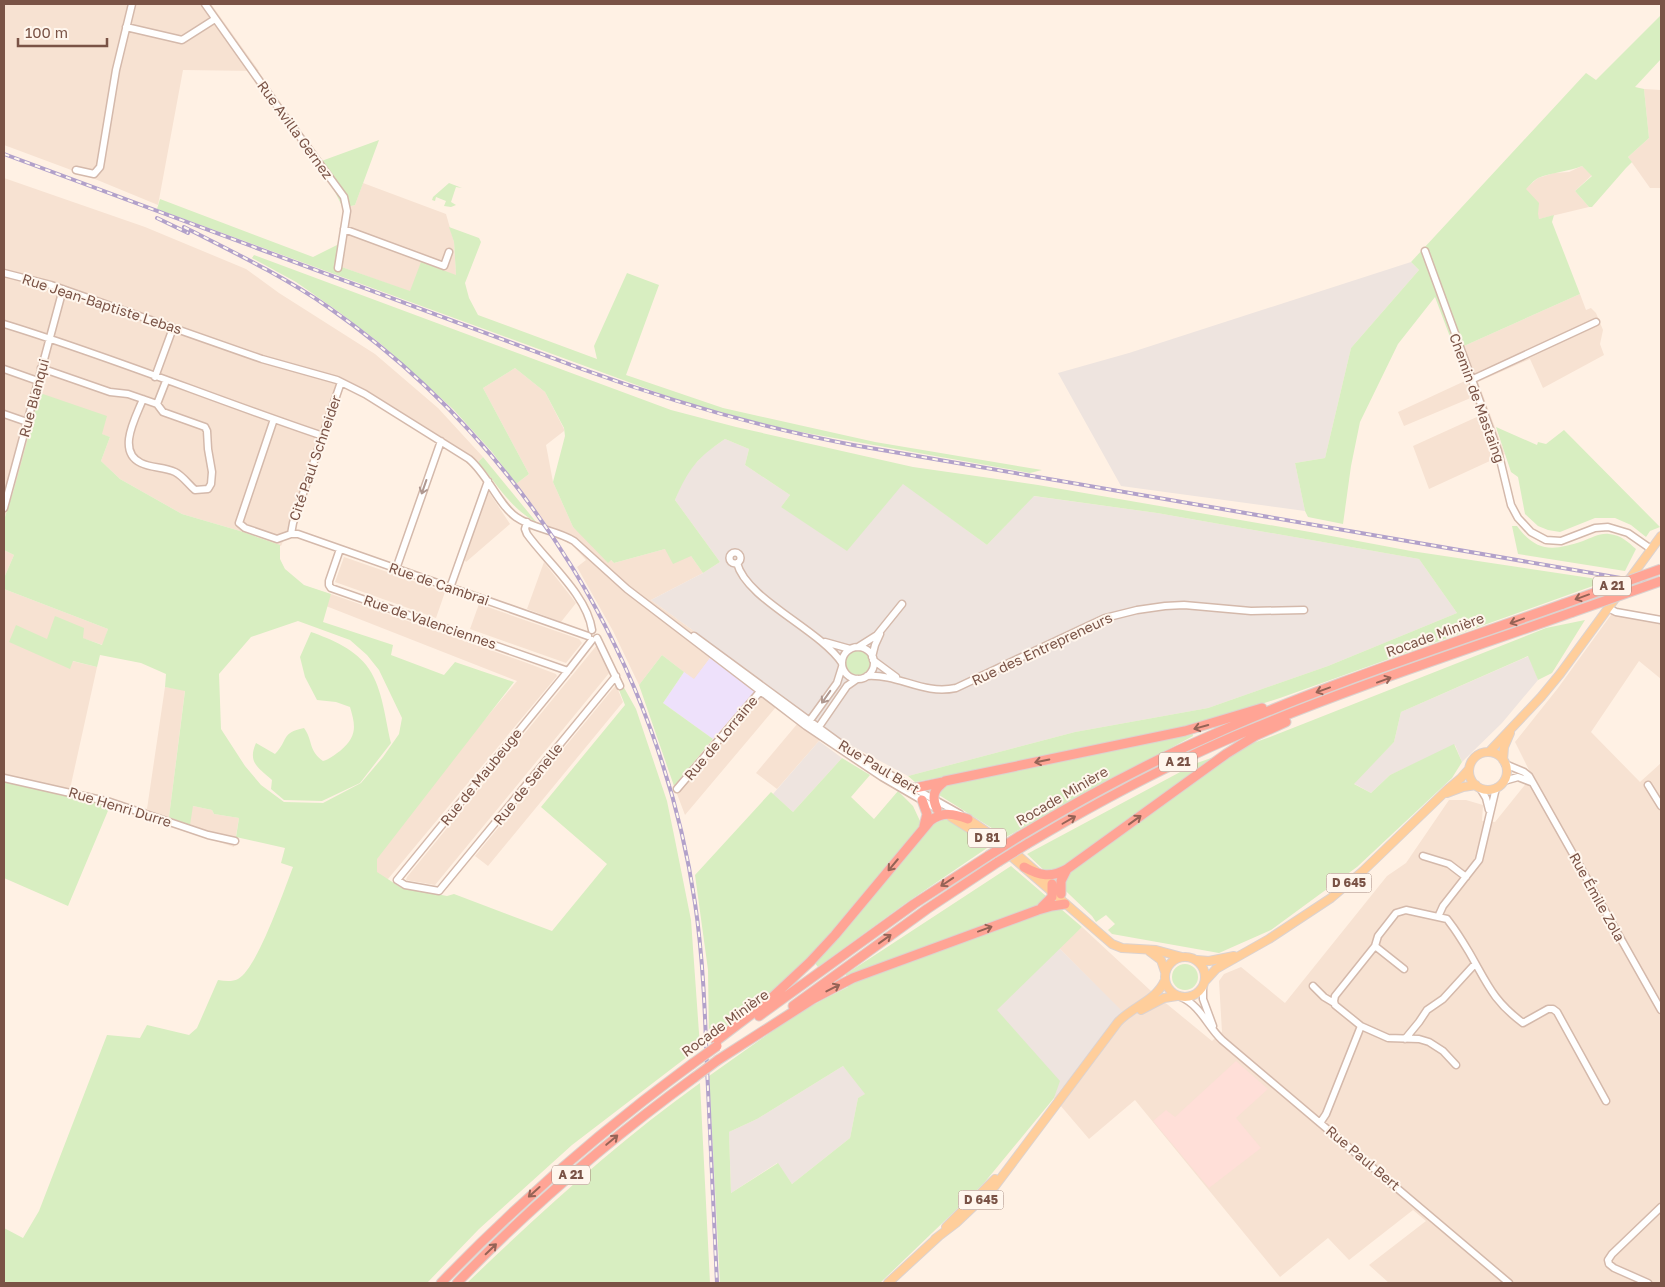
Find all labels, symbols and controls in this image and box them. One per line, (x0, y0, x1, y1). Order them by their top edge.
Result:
scale bar (18, 15, 106, 47)
text: 100 m (25, 23, 68, 41)
street label: Rue Avilla Gernez (254, 77, 337, 182)
street label: Rue Jean-Baptiste Lebas (20, 270, 184, 337)
street label: Chemin de Mastaing (1446, 331, 1509, 465)
street label: Rue Blanqui (15, 357, 52, 439)
street label: Cité Paul Schneider (285, 392, 344, 523)
one-way arrow (419, 479, 429, 495)
street label: Rue de Cambrai (387, 558, 492, 609)
road number: A 21 (1593, 576, 1631, 596)
street label: Rue de Valenciennes (362, 591, 499, 652)
one-way arrow (1575, 593, 1591, 602)
street label: Rue des Entrepreneurs (969, 608, 1115, 689)
street label: Rocade Minière (1383, 609, 1486, 660)
one-way arrow (1509, 616, 1525, 626)
one-way arrow (1375, 675, 1391, 684)
one-way arrow (1316, 686, 1332, 695)
one-way arrow (821, 690, 831, 704)
street label: Rue de Lorraine (680, 692, 761, 783)
one-way arrow (1194, 723, 1210, 732)
street label: Rue de Maubeuge (436, 725, 525, 829)
street label: Rue Paul Bert (836, 736, 923, 797)
street label: Rue de Senelle (489, 739, 566, 828)
road number: A 21 (1159, 752, 1197, 772)
one-way arrow (1035, 757, 1051, 766)
street label: Rocade Minière (1013, 762, 1111, 829)
street label: Rue Henri Durre (67, 783, 174, 830)
one-way arrow (1061, 814, 1075, 824)
one-way arrow (1128, 814, 1141, 825)
road number: D 81 (968, 828, 1006, 848)
street label: Rue Émile Zola (1566, 849, 1629, 944)
one-way arrow (887, 858, 898, 871)
road number: D 645 (1326, 874, 1372, 892)
one-way arrow (940, 877, 954, 887)
one-way arrow (976, 924, 992, 933)
one-way arrow (878, 934, 892, 944)
one-way arrow (826, 983, 841, 993)
street label: Rocade Minière (678, 985, 771, 1060)
street label: Rue Paul Bert (1323, 1122, 1404, 1194)
one-way arrow (605, 1135, 618, 1146)
road number: A 21 (552, 1166, 590, 1184)
one-way arrow (527, 1186, 540, 1198)
road number: D 645 (958, 1190, 1004, 1210)
one-way arrow (485, 1243, 497, 1255)

